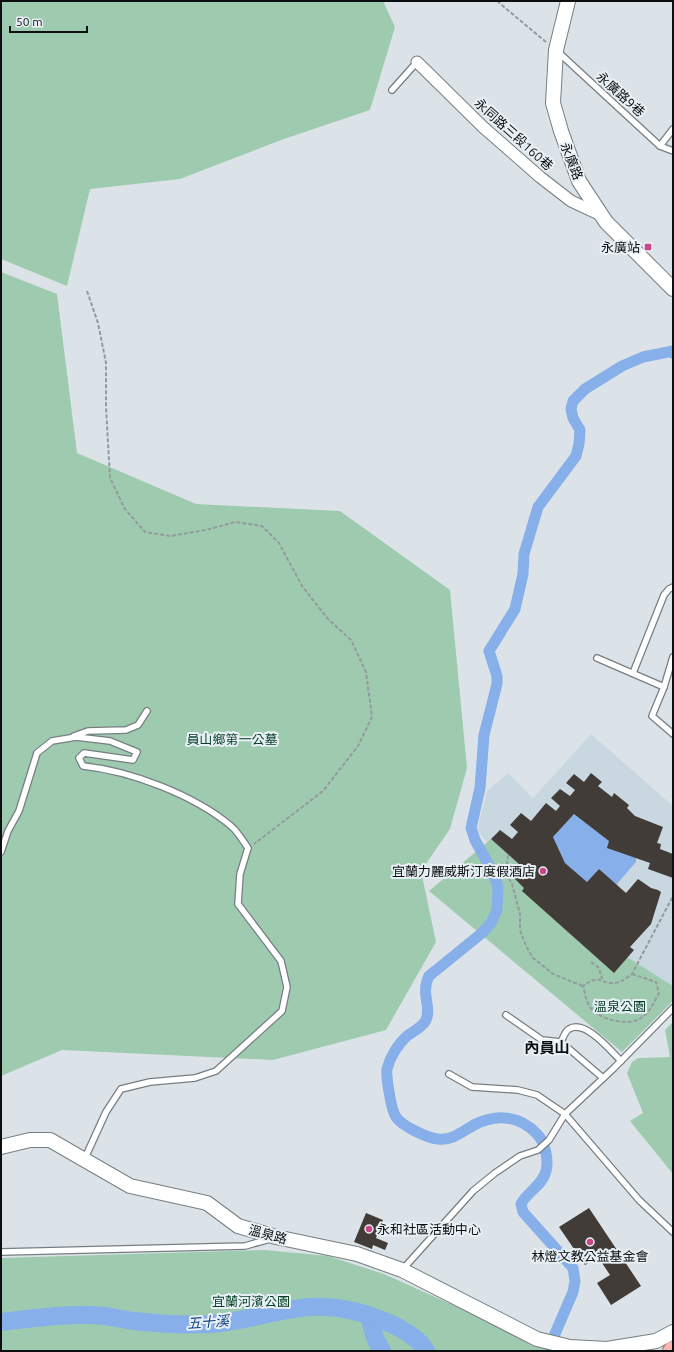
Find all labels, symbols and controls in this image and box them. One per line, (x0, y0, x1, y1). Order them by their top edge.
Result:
scale bar (10, 8, 87, 34)
text: 50 m (16, 15, 43, 28)
street label: 永廣路9巷 (594, 69, 648, 119)
street label: 永同路三段160巷 (472, 95, 556, 173)
street label: 永廣路 (558, 140, 586, 182)
place label: 永廣站 (601, 240, 640, 254)
marker: 永廣站 (643, 242, 653, 252)
park label: 員山鄉第一公墓 (186, 732, 278, 746)
place label: 宜蘭力麗威斯汀度假酒店 (392, 864, 535, 878)
marker: 宜蘭力麗威斯汀度假酒店 (538, 866, 548, 876)
park label: 溫泉公園 (594, 999, 646, 1013)
district label: 內員山 (524, 1039, 570, 1056)
street label: 溫泉路 (247, 1222, 289, 1246)
place label: 永和社區活動中心 (377, 1222, 481, 1236)
marker: 永和社區活動中心 (364, 1224, 374, 1234)
marker: 林燈文教公益基金會 (585, 1237, 595, 1247)
place label: 林燈文教公益基金會 (531, 1249, 649, 1263)
park label: 宜蘭河濱公園 (212, 1294, 290, 1308)
water label: 五十溪 (186, 1312, 232, 1331)

